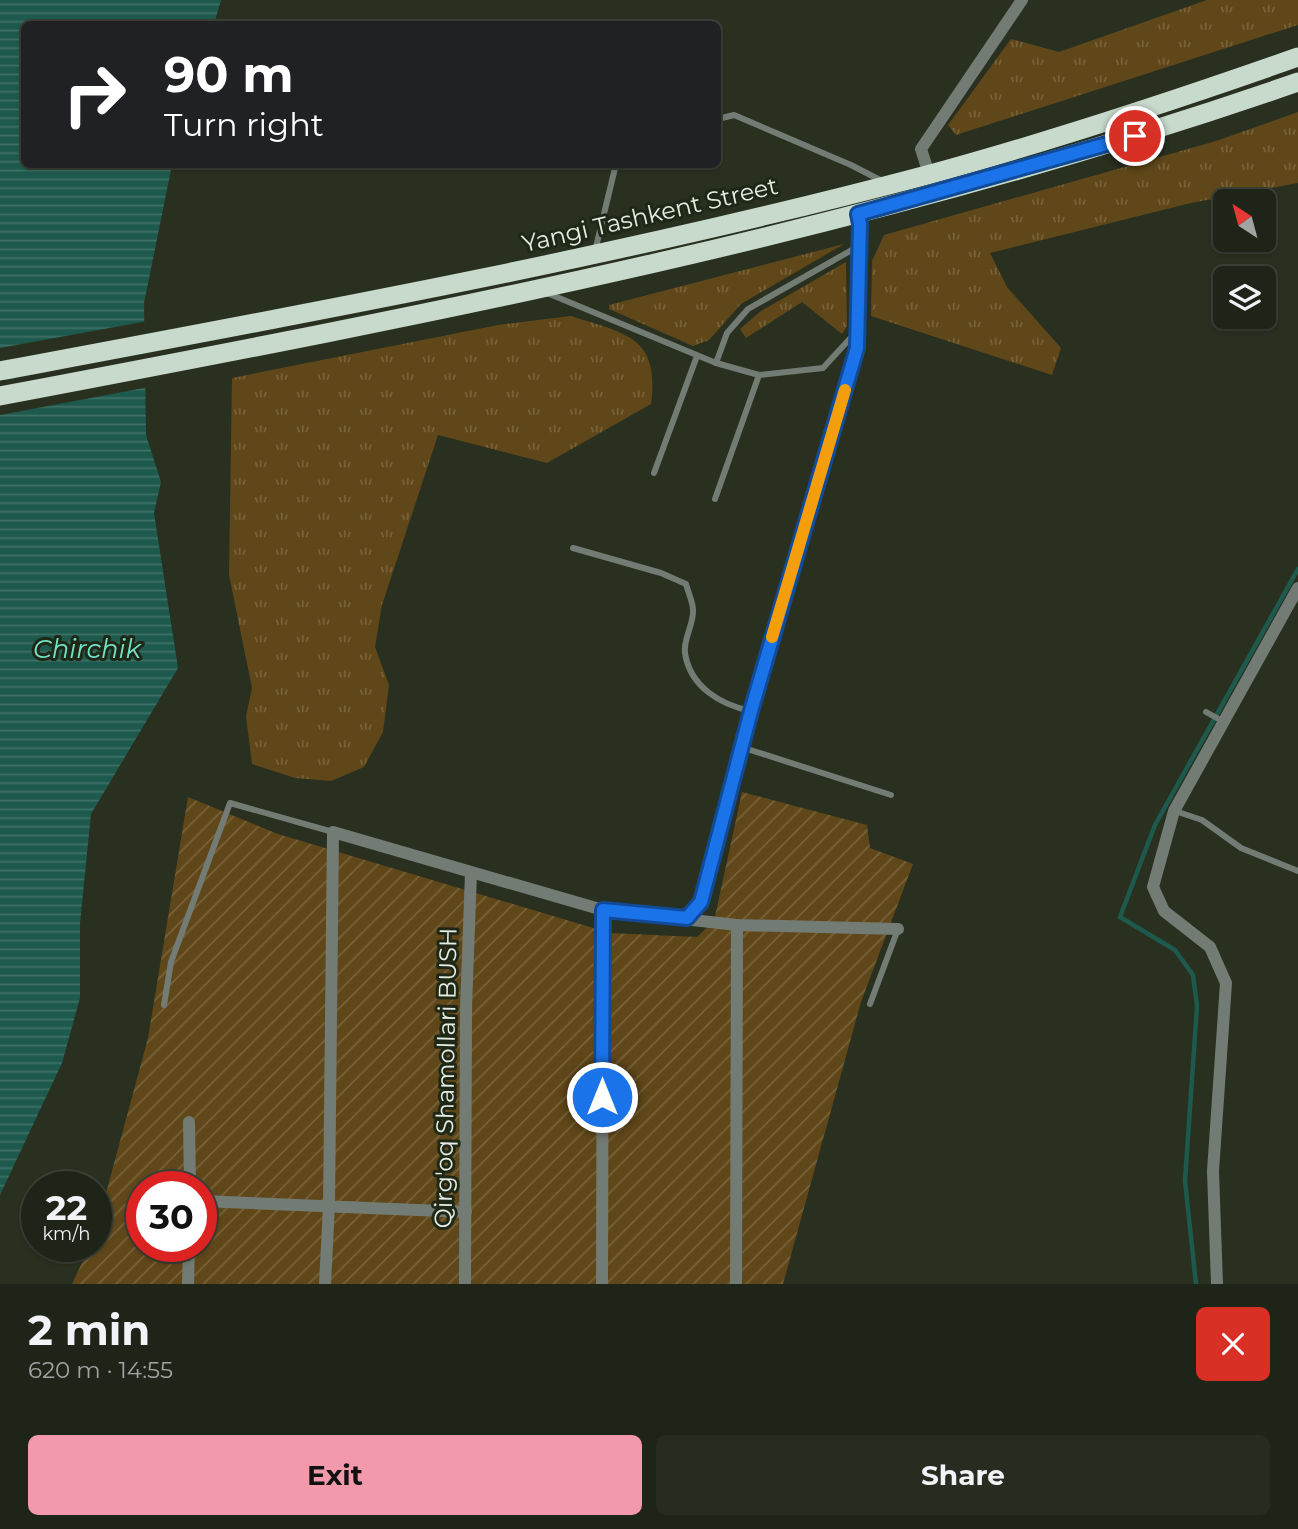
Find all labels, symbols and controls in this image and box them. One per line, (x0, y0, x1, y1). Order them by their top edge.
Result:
text: 90 m (164, 45, 294, 104)
icon: right (49, 49, 140, 140)
text: Turn right (164, 105, 324, 144)
pin (1105, 106, 1165, 166)
icon: arrive (1116, 117, 1154, 155)
street label: Yangi Tashkent Street (519, 171, 781, 258)
north arrow (1213, 189, 1276, 252)
map controls (1213, 189, 1276, 329)
button: layers (1213, 266, 1276, 329)
water label: Chirchik (33, 633, 142, 665)
street label: Qirg'oq Shamollari BUSH (428, 927, 463, 1229)
position arrow (565, 1060, 639, 1134)
speed limit sign: 30 (126, 1171, 217, 1262)
text: 22 (46, 1186, 87, 1229)
text: km/h (42, 1223, 91, 1245)
text: 2 min (28, 1304, 150, 1356)
button: close (1196, 1307, 1270, 1381)
text: 620 m · 14:55 (28, 1356, 173, 1384)
button: Exit (28, 1435, 642, 1515)
button: Share (656, 1435, 1270, 1515)

